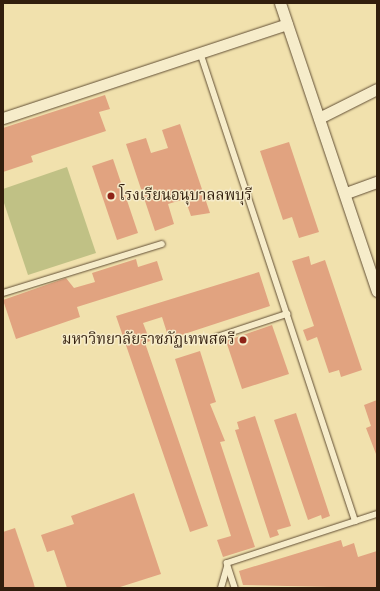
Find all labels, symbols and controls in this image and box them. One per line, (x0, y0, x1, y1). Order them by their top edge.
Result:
place label: โรงเรียนอนุบาลลพบุรี (119, 187, 252, 205)
marker: โรงเรียนอนุบาลลพบุรี (106, 191, 116, 201)
place label: มหาวิทยาลัยราชภัฏเทพสตรี (62, 331, 235, 349)
marker: มหาวิทยาลัยราชภัฏเทพสตรี (238, 335, 248, 345)

